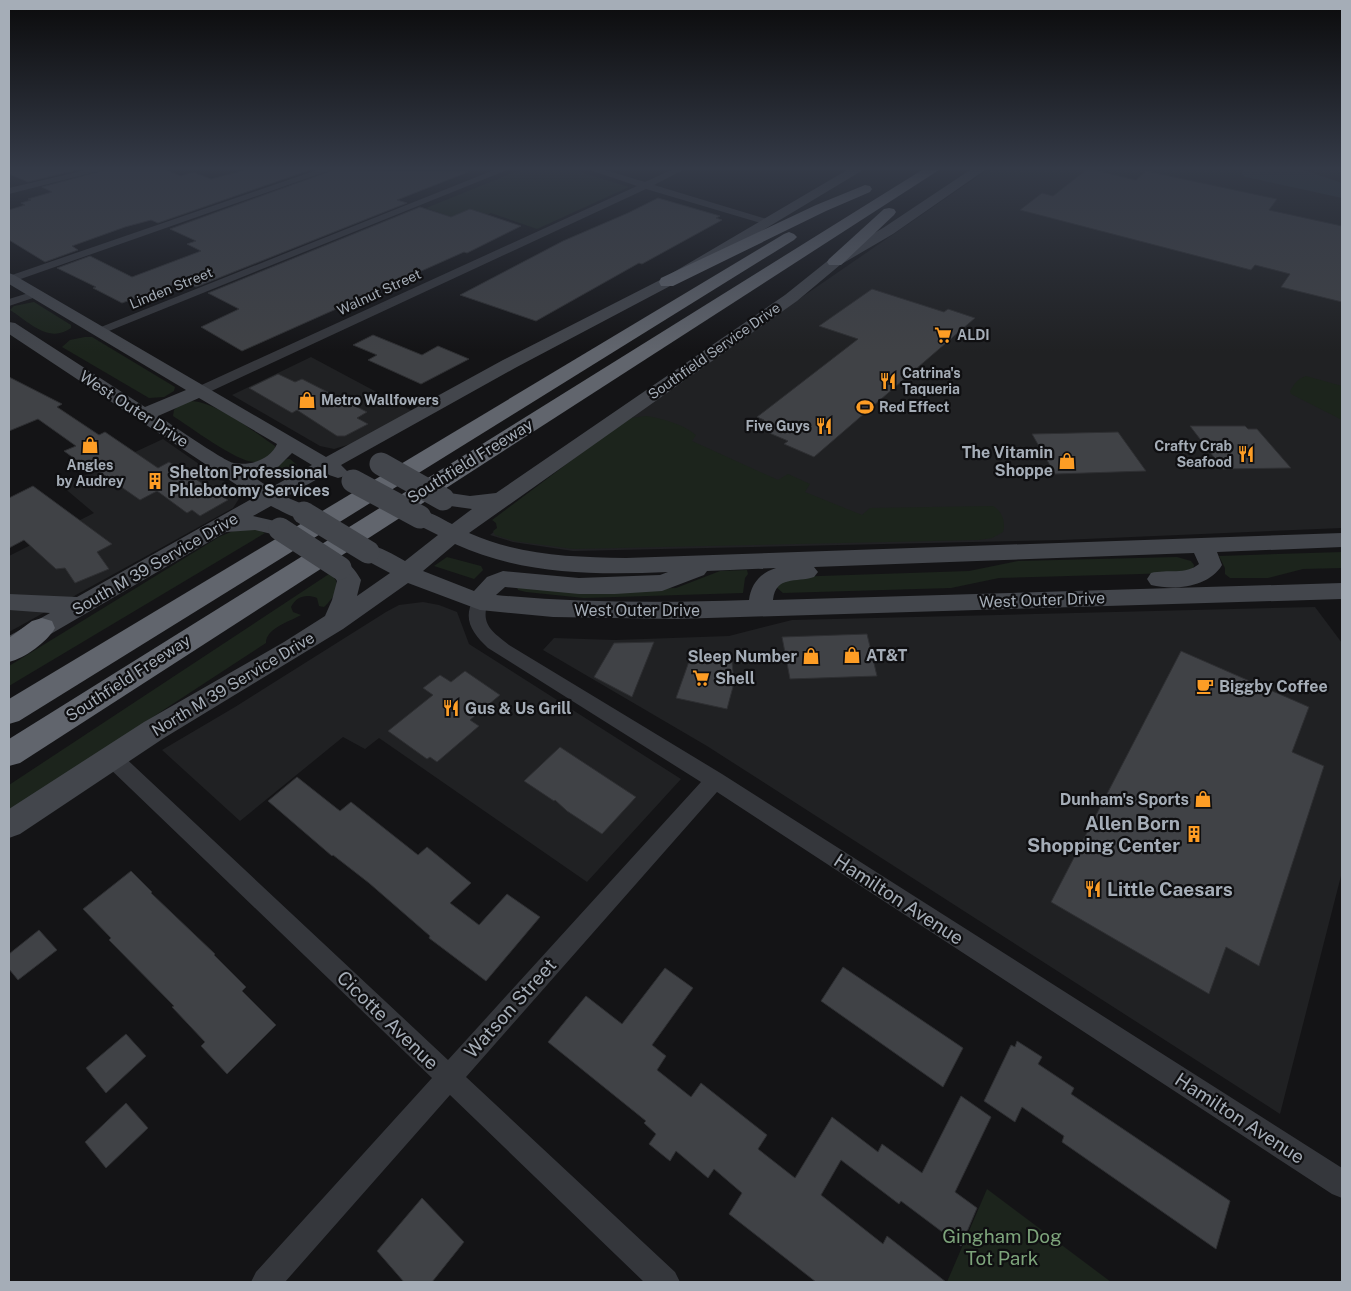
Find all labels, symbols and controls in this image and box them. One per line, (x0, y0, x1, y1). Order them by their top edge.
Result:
street label: Linden Street (127, 264, 215, 312)
street label: Walnut Street (335, 266, 423, 318)
street label: Southfield Service Drive (645, 299, 783, 403)
supermarket icon: ALDI (933, 325, 953, 345)
place label: ALDI (957, 327, 990, 343)
place label: Catrina's Taqueria (902, 365, 961, 397)
street label: West Outer Drive (76, 367, 192, 451)
restaurant icon: Catrina's Taqueria (878, 371, 898, 391)
shop icon: Metro Wallfowers (297, 390, 317, 410)
place label: Metro Wallfowers (321, 392, 439, 408)
sports icon: Red Effect (855, 397, 875, 417)
place label: Red Effect (879, 399, 950, 415)
street label: Southfield Freeway (404, 414, 537, 507)
restaurant icon: Five Guys (814, 416, 834, 436)
place label: Five Guys (745, 418, 810, 434)
shop icon: Angles by Audrey (80, 435, 100, 455)
place label: Crafty Crab Seafood (1154, 438, 1232, 470)
place label: The Vitamin Shoppe (962, 443, 1053, 480)
restaurant icon: Crafty Crab Seafood (1236, 444, 1256, 464)
shop icon: The Vitamin Shoppe (1057, 451, 1077, 471)
place label: Angles by Audrey (56, 457, 124, 489)
place label: Shelton Professional Phlebotomy Services (169, 463, 330, 500)
building icon: Shelton Professional Phlebotomy Services (145, 471, 165, 491)
street label: South M 39 Service Drive (69, 509, 241, 619)
street label: West Outer Drive (979, 588, 1105, 612)
street label: West Outer Drive (574, 601, 700, 620)
street label: North M 39 Service Drive (148, 628, 318, 740)
street label: Southfield Freeway (62, 630, 194, 725)
shop icon: AT&T (842, 645, 862, 665)
shop icon: Sleep Number (801, 646, 821, 666)
place label: AT&T (866, 646, 907, 665)
place label: Sleep Number (687, 647, 797, 666)
supermarket icon: Shell (691, 668, 711, 688)
place label: Shell (715, 669, 755, 688)
cafe icon: Biggby Coffee (1195, 676, 1215, 696)
place label: Biggby Coffee (1219, 677, 1328, 696)
restaurant icon: Gus & Us Grill (441, 698, 461, 718)
place label: Gus & Us Grill (465, 699, 572, 718)
shop icon: Dunham's Sports (1193, 789, 1213, 809)
place label: Dunham's Sports (1060, 790, 1189, 809)
place label: Allen Born Shopping Center (1027, 812, 1180, 856)
building icon: Allen Born Shopping Center (1184, 824, 1204, 844)
street label: Hamilton Avenue (830, 849, 968, 949)
place label: Little Caesars (1107, 878, 1233, 900)
restaurant icon: Little Caesars (1083, 879, 1103, 899)
street label: Watson Street (460, 954, 560, 1062)
street label: Cicotte Avenue (333, 966, 443, 1074)
street label: Hamilton Avenue (1171, 1068, 1309, 1168)
park label: Gingham Dog Tot Park (942, 1225, 1062, 1269)

